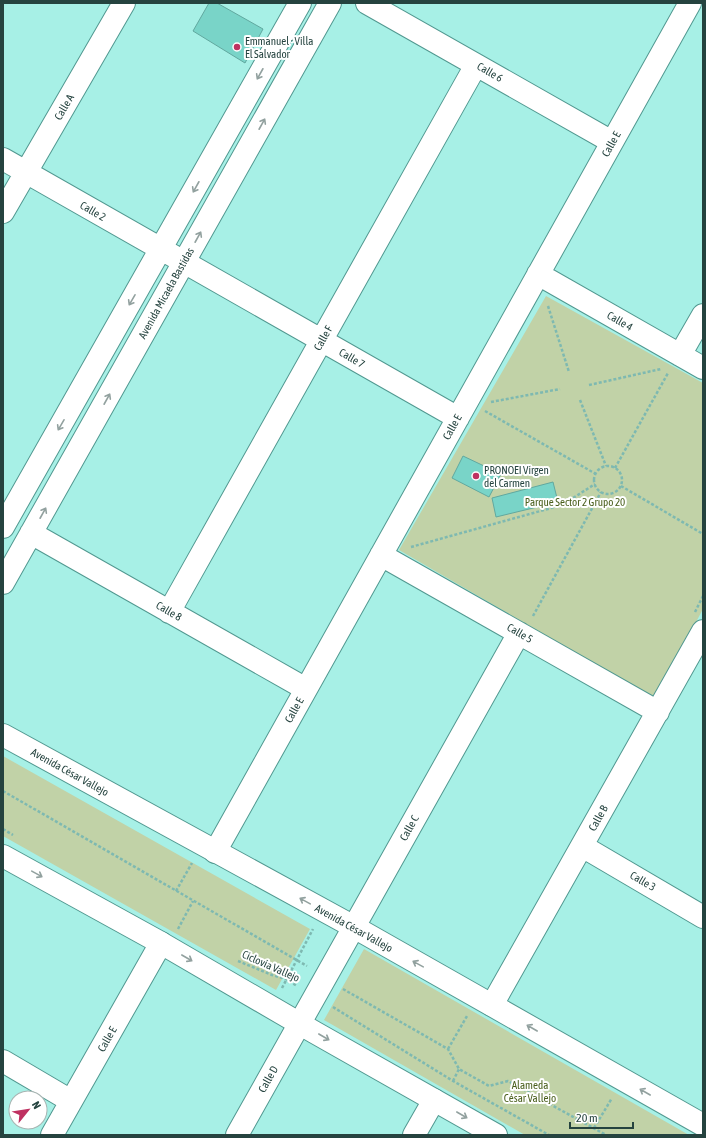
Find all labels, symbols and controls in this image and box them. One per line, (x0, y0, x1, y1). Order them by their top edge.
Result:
place label: Emmanuel · Villa El Salvador (245, 35, 313, 60)
marker: Emmanuel · Villa El Salvador (232, 42, 242, 52)
street label: Calle 6 (475, 60, 505, 84)
one-way arrow (255, 67, 263, 79)
street label: Calle A (52, 91, 76, 122)
one-way arrow (258, 118, 266, 130)
street label: Calle E (599, 129, 623, 159)
one-way arrow (192, 181, 199, 193)
street label: Calle 2 (78, 199, 108, 223)
one-way arrow (194, 231, 202, 243)
street label: Avenida Micaela Bastidas (136, 245, 196, 341)
one-way arrow (128, 294, 136, 306)
street label: Calle 4 (605, 309, 635, 333)
street label: Calle F (311, 323, 335, 353)
street label: Calle 7 (337, 346, 367, 370)
one-way arrow (103, 394, 111, 406)
street label: Calle E (440, 412, 464, 442)
one-way arrow (56, 419, 64, 431)
place label: PRONOEI Virgen del Carmen (484, 464, 549, 489)
marker: PRONOEI Virgen del Carmen (471, 471, 481, 481)
park label: Parque Sector 2 Grupo 20 (525, 496, 625, 508)
one-way arrow (39, 507, 47, 519)
street label: Calle 8 (154, 599, 184, 623)
street label: Calle 5 (505, 621, 535, 645)
street label: Calle E (282, 695, 306, 725)
street label: Avenida César Vallejo (29, 746, 111, 798)
street label: Calle B (586, 802, 610, 833)
street label: Calle C (397, 813, 421, 843)
street label: Calle 3 (628, 869, 658, 893)
one-way arrow (31, 871, 43, 879)
one-way arrow (299, 896, 311, 904)
street label: Avenida César Vallejo (313, 902, 395, 954)
street label: Ciclovía Vallejo (240, 948, 302, 984)
one-way arrow (181, 955, 193, 963)
one-way arrow (413, 960, 425, 967)
one-way arrow (526, 1023, 538, 1031)
street label: Calle E (95, 1024, 119, 1054)
one-way arrow (318, 1034, 330, 1042)
street label: Calle D (256, 1064, 280, 1094)
park label: Alameda César Vallejo (504, 1079, 556, 1104)
one-way arrow (639, 1088, 651, 1095)
north arrow (8, 1090, 48, 1130)
text: N (30, 1099, 43, 1111)
scale bar (570, 1104, 633, 1130)
text: 20 m (576, 1111, 598, 1125)
one-way arrow (456, 1112, 468, 1120)

